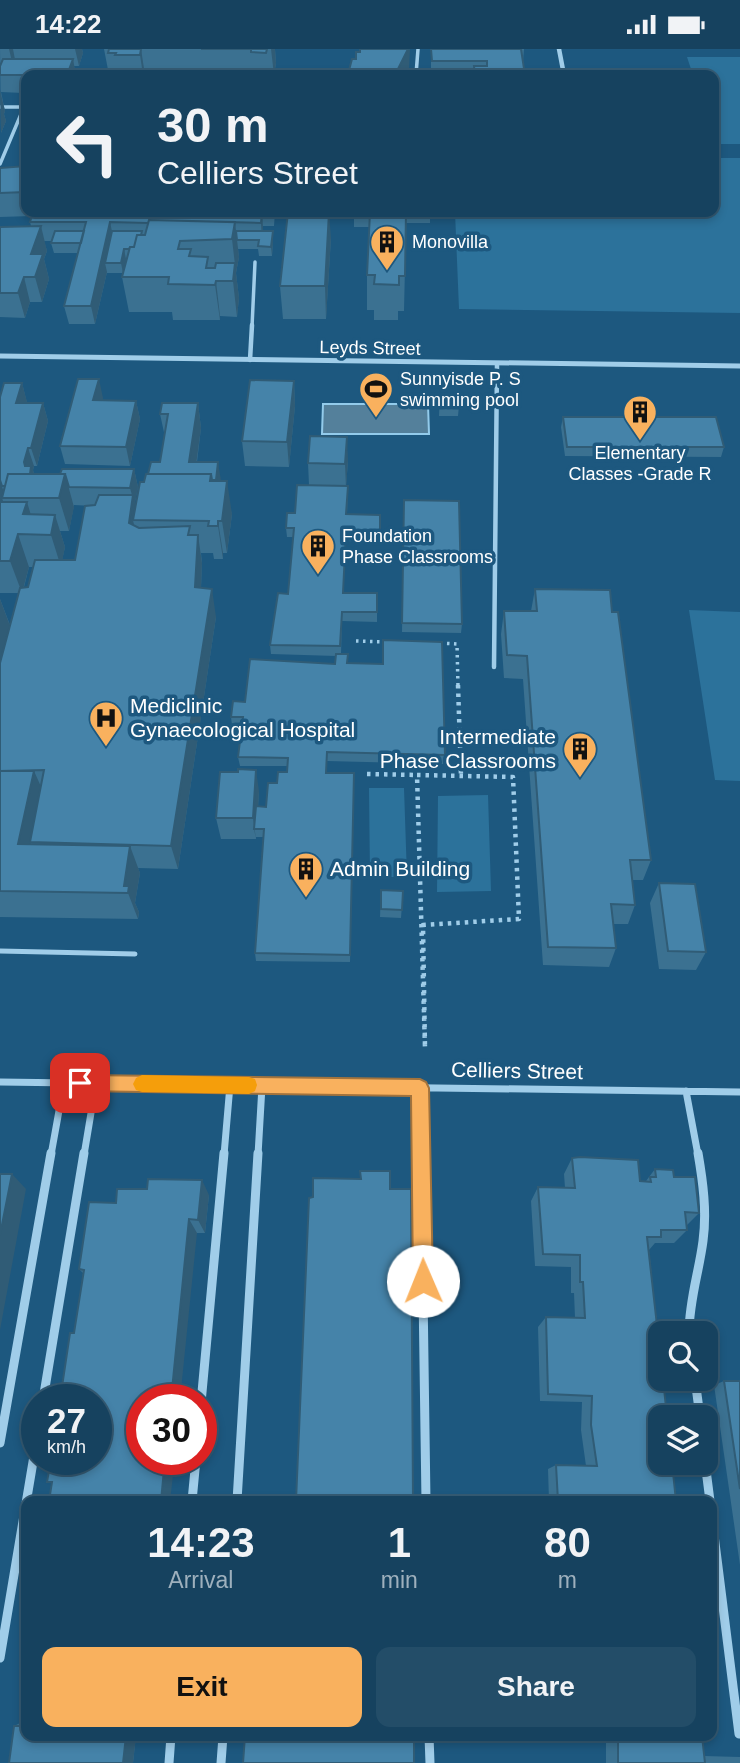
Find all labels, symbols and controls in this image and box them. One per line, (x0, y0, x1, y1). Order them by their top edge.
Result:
text: 14:22 (35, 9, 102, 39)
icon: left (42, 98, 133, 189)
text: 30 m (157, 98, 269, 152)
text: Celliers Street (157, 155, 358, 191)
building icon: Monovilla (368, 223, 406, 272)
place label: Monovilla (412, 232, 489, 252)
street label: Leyds Street (319, 337, 421, 359)
place label: Sunnyisde P. S swimming pool (400, 369, 521, 410)
sports icon: Sunnyisde P. S swimming pool (357, 370, 395, 419)
building icon: Elementary Classes -Grade R (621, 393, 659, 442)
place label: Elementary Classes -Grade R (568, 443, 712, 484)
place label: Foundation Phase Classrooms (342, 526, 493, 567)
building icon: Foundation Phase Classrooms (299, 527, 337, 576)
place label: Mediclinic Gynaecological Hospital (130, 694, 355, 741)
hospital icon: Mediclinic Gynaecological Hospital (87, 699, 125, 748)
place label: Intermediate Phase Classrooms (380, 725, 556, 772)
building icon: Intermediate Phase Classrooms (561, 730, 599, 779)
building icon: Admin Building (287, 850, 325, 899)
place label: Admin Building (330, 857, 470, 880)
pin (50, 1053, 110, 1113)
street label: Celliers Street (451, 1058, 583, 1083)
icon: arrive (61, 1064, 99, 1102)
position arrow (386, 1244, 460, 1318)
map controls (648, 1321, 718, 1475)
button: search (648, 1321, 718, 1391)
speed limit sign: 30 (126, 1384, 217, 1475)
text: 27 (47, 1401, 86, 1440)
button: layers (648, 1405, 718, 1475)
text: km/h (47, 1437, 86, 1457)
text: 14:23 (147, 1519, 255, 1566)
text: 1 (388, 1519, 411, 1566)
text: 80 (544, 1519, 591, 1566)
text: Arrival (168, 1567, 233, 1593)
text: min (381, 1567, 418, 1593)
text: m (558, 1567, 577, 1593)
button: Exit (42, 1647, 362, 1727)
button: Share (376, 1647, 696, 1727)

